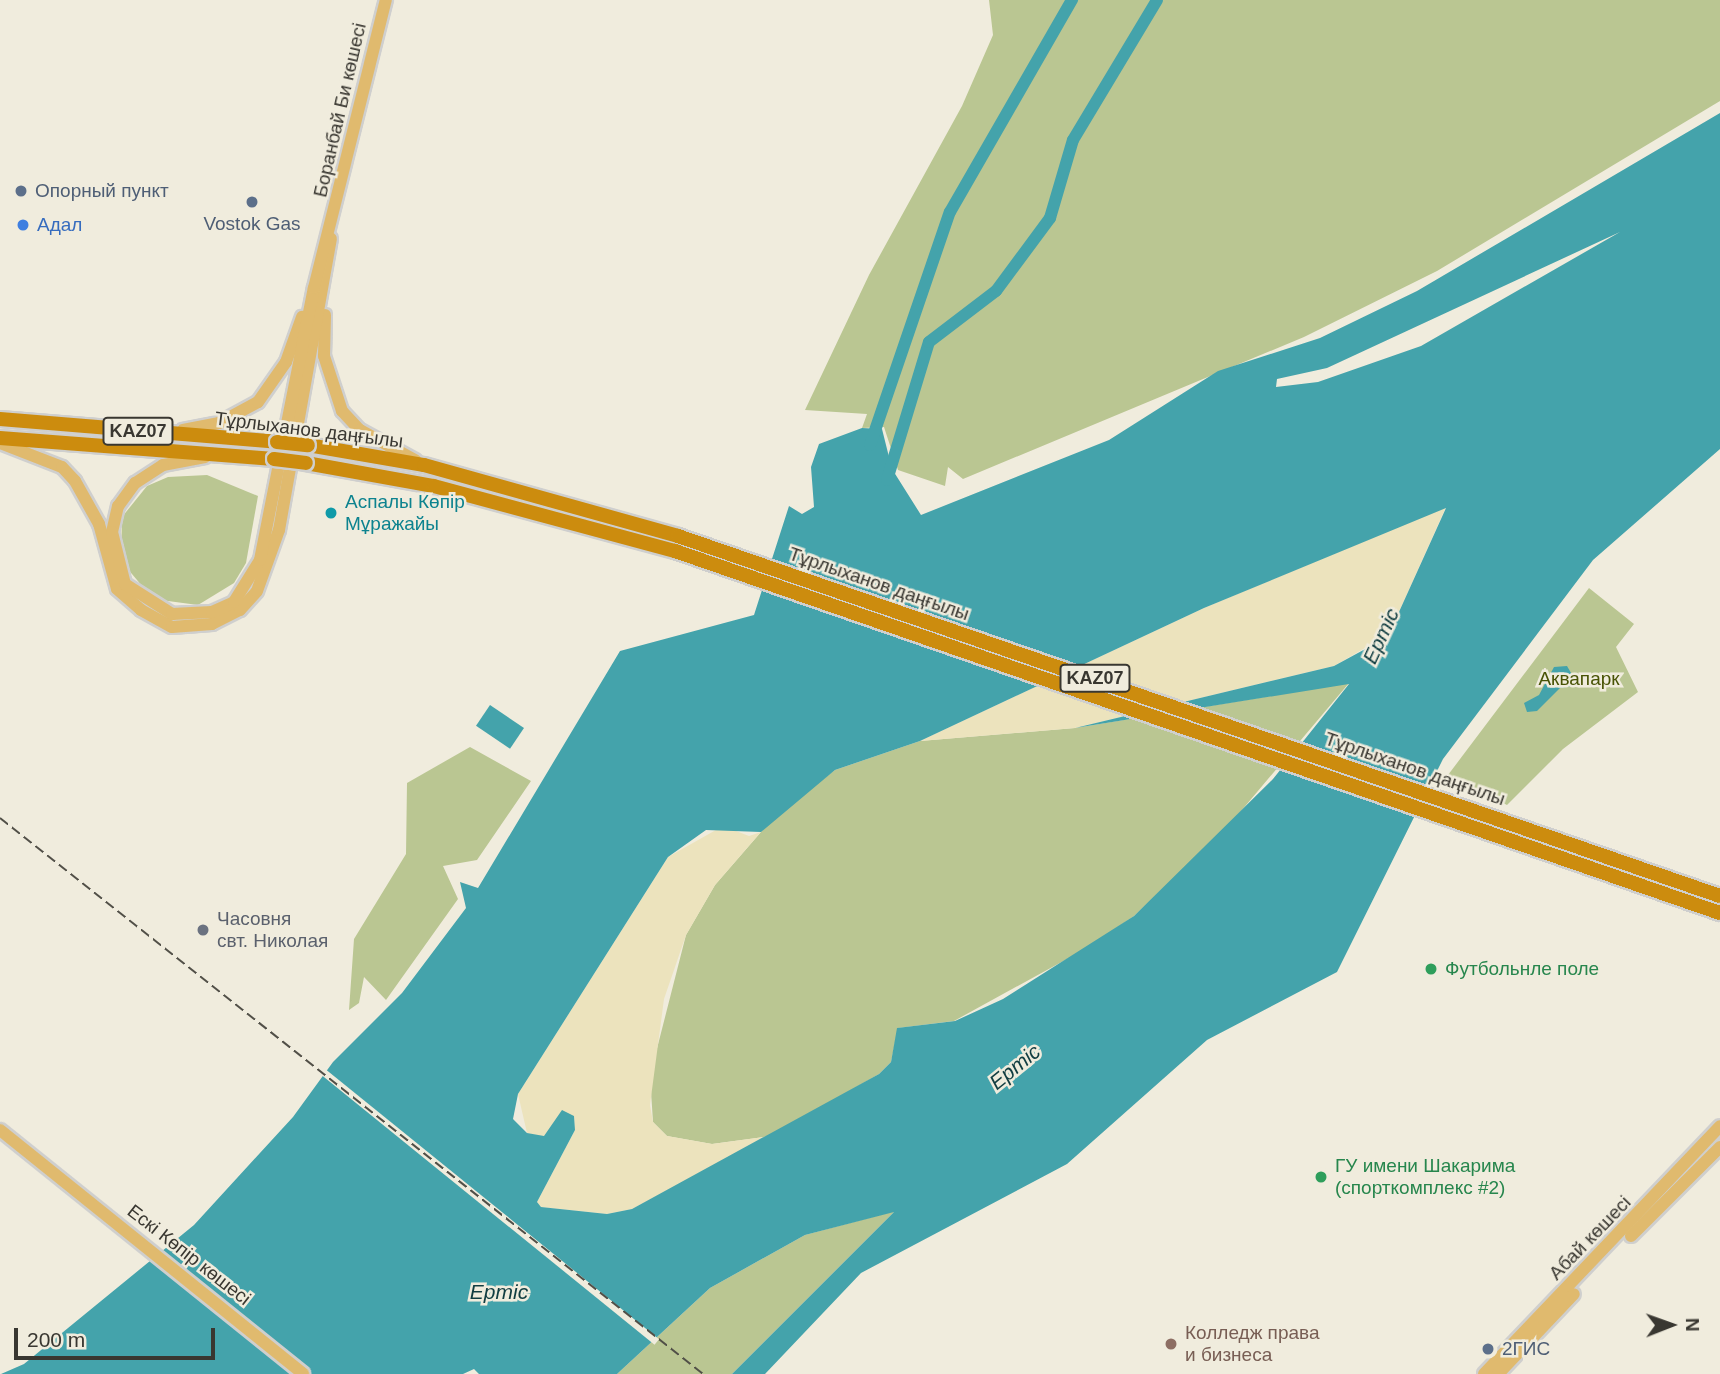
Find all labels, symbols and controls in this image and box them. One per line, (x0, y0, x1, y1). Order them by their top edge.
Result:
street label: Боранбай Би көшесі (309, 21, 371, 199)
place label: Опорный пункт (35, 180, 169, 202)
marker: Опорный пункт (13, 183, 29, 199)
marker: Vostok Gas (244, 194, 260, 210)
place label: Vostok Gas (203, 213, 301, 235)
place label: Адал (37, 214, 82, 236)
marker: Адал (15, 217, 31, 233)
street label: Тұрлыханов даңғылы (214, 407, 404, 453)
road number: KAZ07 (101, 416, 175, 446)
place label: Аспалы Көпір Мұражайы (345, 491, 465, 535)
marker: Аспалы Көпір Мұражайы (323, 505, 339, 521)
street label: Тұрлыханов даңғылы (786, 542, 972, 626)
water label: Ертіс (1357, 604, 1405, 668)
road number: KAZ07 (1058, 664, 1132, 692)
park label: Аквапарк (1538, 668, 1620, 690)
street label: Тұрлыханов даңғылы (1322, 727, 1508, 811)
place label: Часовня свт. Николая (217, 908, 328, 952)
marker: Часовня свт. Николая (195, 922, 211, 938)
place label: Футбольнле поле (1445, 958, 1599, 980)
marker: Футбольнле поле (1423, 961, 1439, 977)
water label: Ертіс (984, 1039, 1046, 1095)
place label: ГУ имени Шакарима (спорткомплекс #2) (1335, 1155, 1515, 1199)
marker: ГУ имени Шакарима (спорткомплекс #2) (1313, 1169, 1329, 1185)
street label: Абай көшесі (1544, 1191, 1636, 1285)
street label: Ескі Көпір көшесі (123, 1200, 255, 1310)
water label: Ертіс (470, 1279, 528, 1305)
north arrow (1636, 1290, 1706, 1360)
scale bar (18, 1314, 219, 1358)
text: N (1682, 1318, 1703, 1332)
place label: Колледж права и бизнеса (1185, 1322, 1319, 1366)
text: 200 m (27, 1328, 85, 1351)
marker: Колледж права и бизнеса (1163, 1336, 1179, 1352)
place label: 2ГИС (1502, 1338, 1550, 1360)
marker: 2ГИС (1480, 1341, 1496, 1357)

